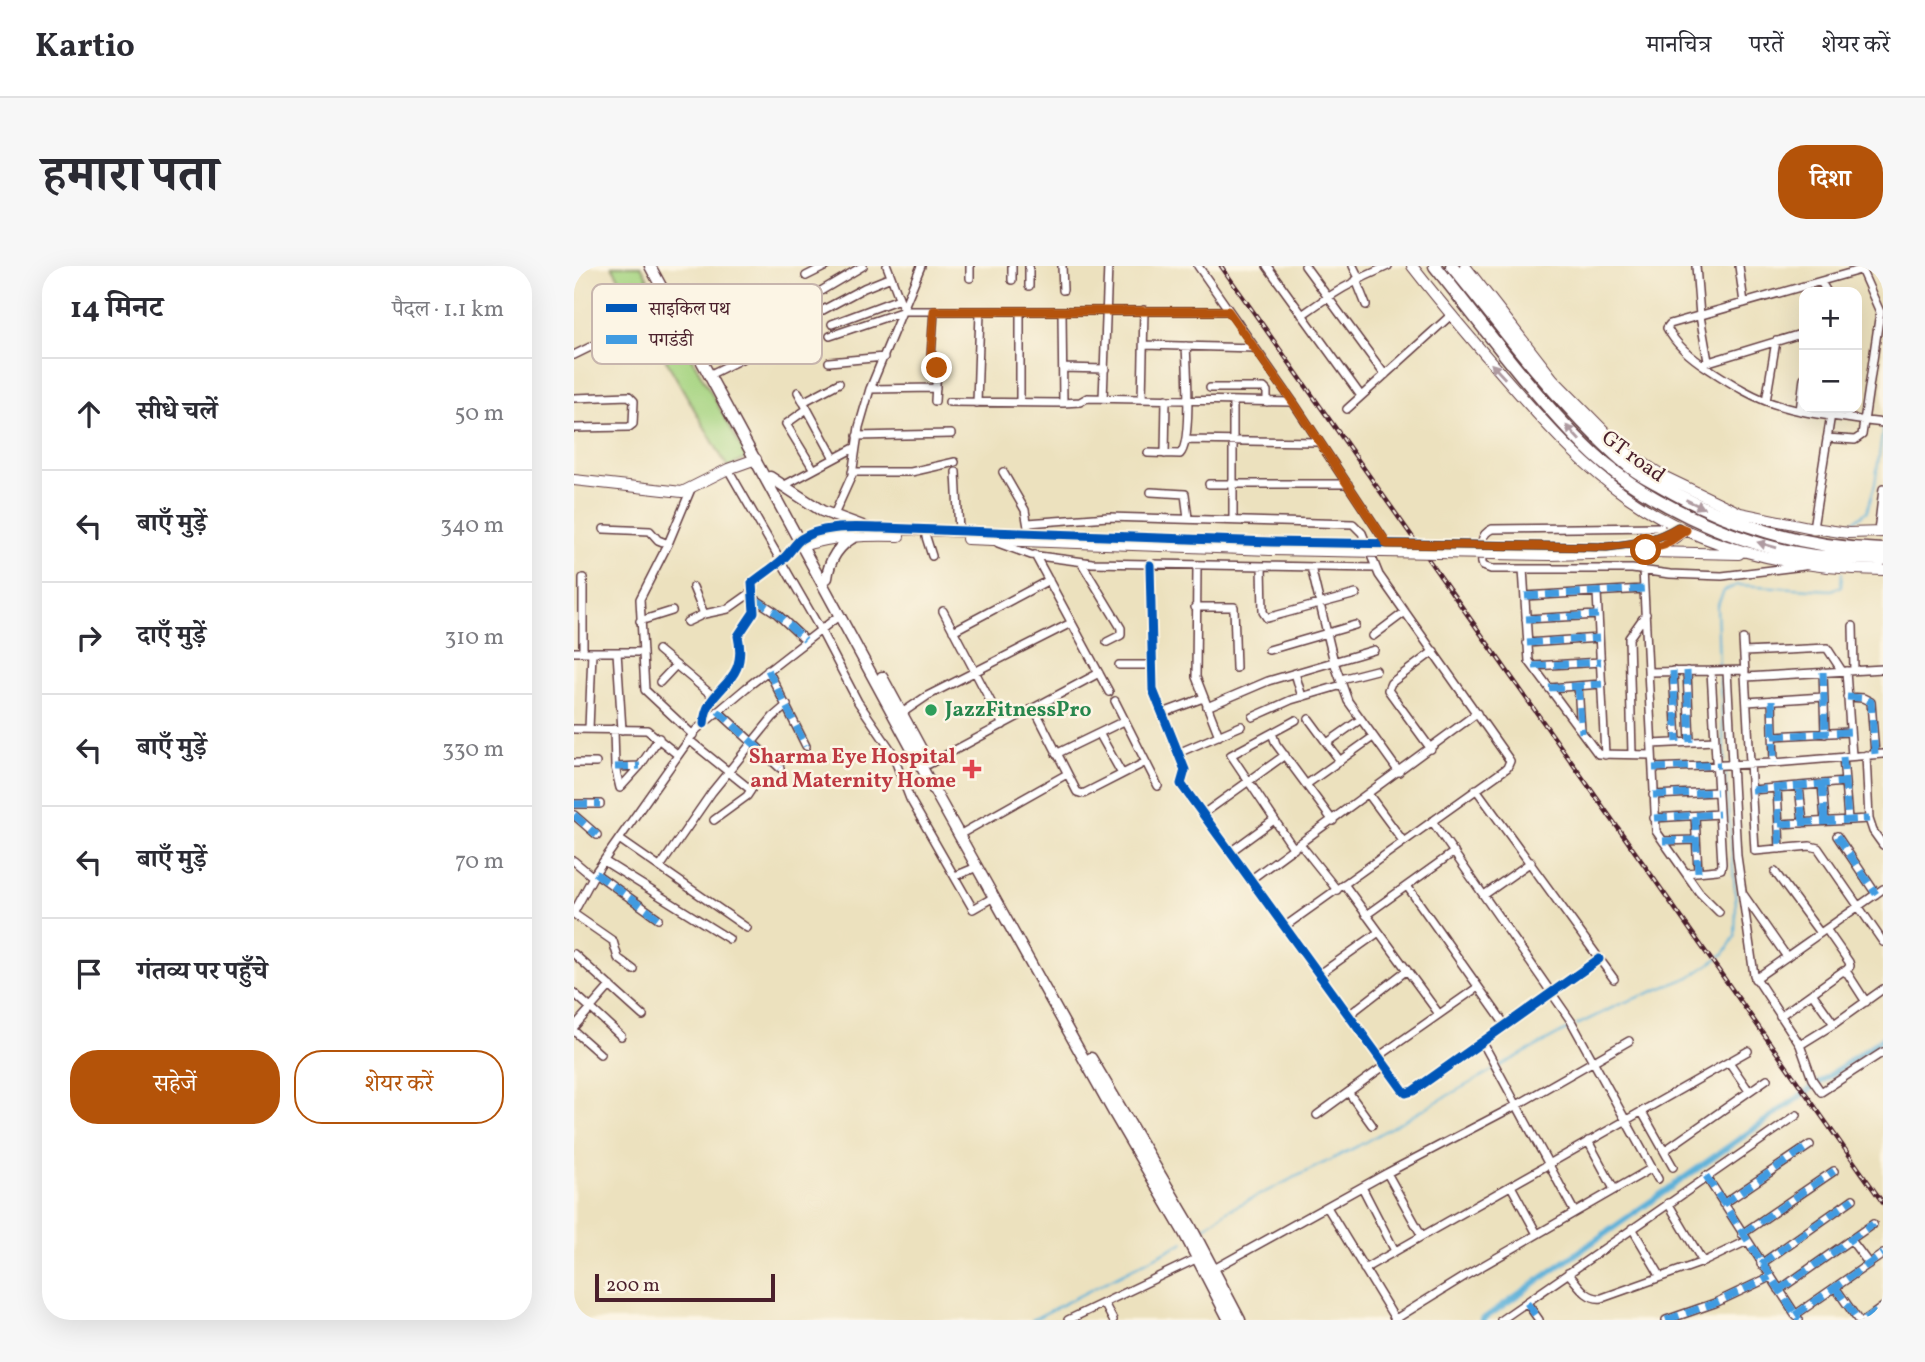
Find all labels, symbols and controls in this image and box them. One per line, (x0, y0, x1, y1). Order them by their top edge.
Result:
text: Kartio (35, 25, 135, 71)
text: मानचित्र (1646, 29, 1711, 63)
text: परतें (1749, 29, 1784, 63)
text: शेयर करें (1822, 29, 1890, 63)
text: हमारा पता (42, 143, 219, 212)
button: दिशा (1778, 145, 1883, 219)
legend (592, 284, 822, 364)
map controls (1799, 287, 1862, 413)
button: + (1799, 287, 1862, 350)
text: 14 मिनट (70, 288, 163, 330)
text: पैदल · 1.1 km (392, 294, 504, 326)
text: साइकिल पथ (648, 297, 731, 323)
text: पगडंडी (648, 328, 694, 354)
button: − (1799, 350, 1862, 413)
route end (921, 352, 952, 383)
one-way arrow (1490, 362, 1506, 380)
text: सीधे चलें (137, 394, 218, 430)
icon: ahead (70, 395, 108, 433)
text: 50 m (455, 398, 504, 430)
street label: GT road (1595, 424, 1671, 490)
one-way arrow (1565, 425, 1581, 442)
one-way arrow (1685, 498, 1705, 510)
text: बाएँ मुड़ें (137, 506, 207, 542)
icon: left (70, 507, 108, 545)
text: 340 m (440, 510, 504, 542)
route start (1630, 534, 1661, 565)
one-way arrow (1756, 539, 1777, 549)
text: दाएँ मुड़ें (137, 618, 206, 654)
icon: right (70, 619, 108, 657)
text: 310 m (444, 622, 504, 654)
place label: JazzFitnessPro (944, 696, 1092, 725)
marker: JazzFitnessPro (923, 702, 939, 718)
text: बाएँ मुड़ें (137, 730, 207, 766)
icon: left (70, 731, 108, 769)
text: 330 m (442, 734, 504, 766)
place label: Sharma Eye Hospital and Maternity Home (749, 743, 956, 796)
marker: Sharma Eye Hospital and Maternity Home (962, 759, 982, 779)
text: बाएँ मुड़ें (137, 842, 207, 878)
icon: left (70, 843, 108, 881)
text: 70 m (455, 846, 504, 878)
text: गंतव्य पर पहुँचे (137, 954, 268, 990)
icon: arrive (70, 955, 108, 993)
button: सहेजें (70, 1050, 280, 1124)
button: शेयर करें (294, 1050, 504, 1124)
scale bar (595, 1271, 775, 1303)
text: 200 m (606, 1273, 660, 1299)

